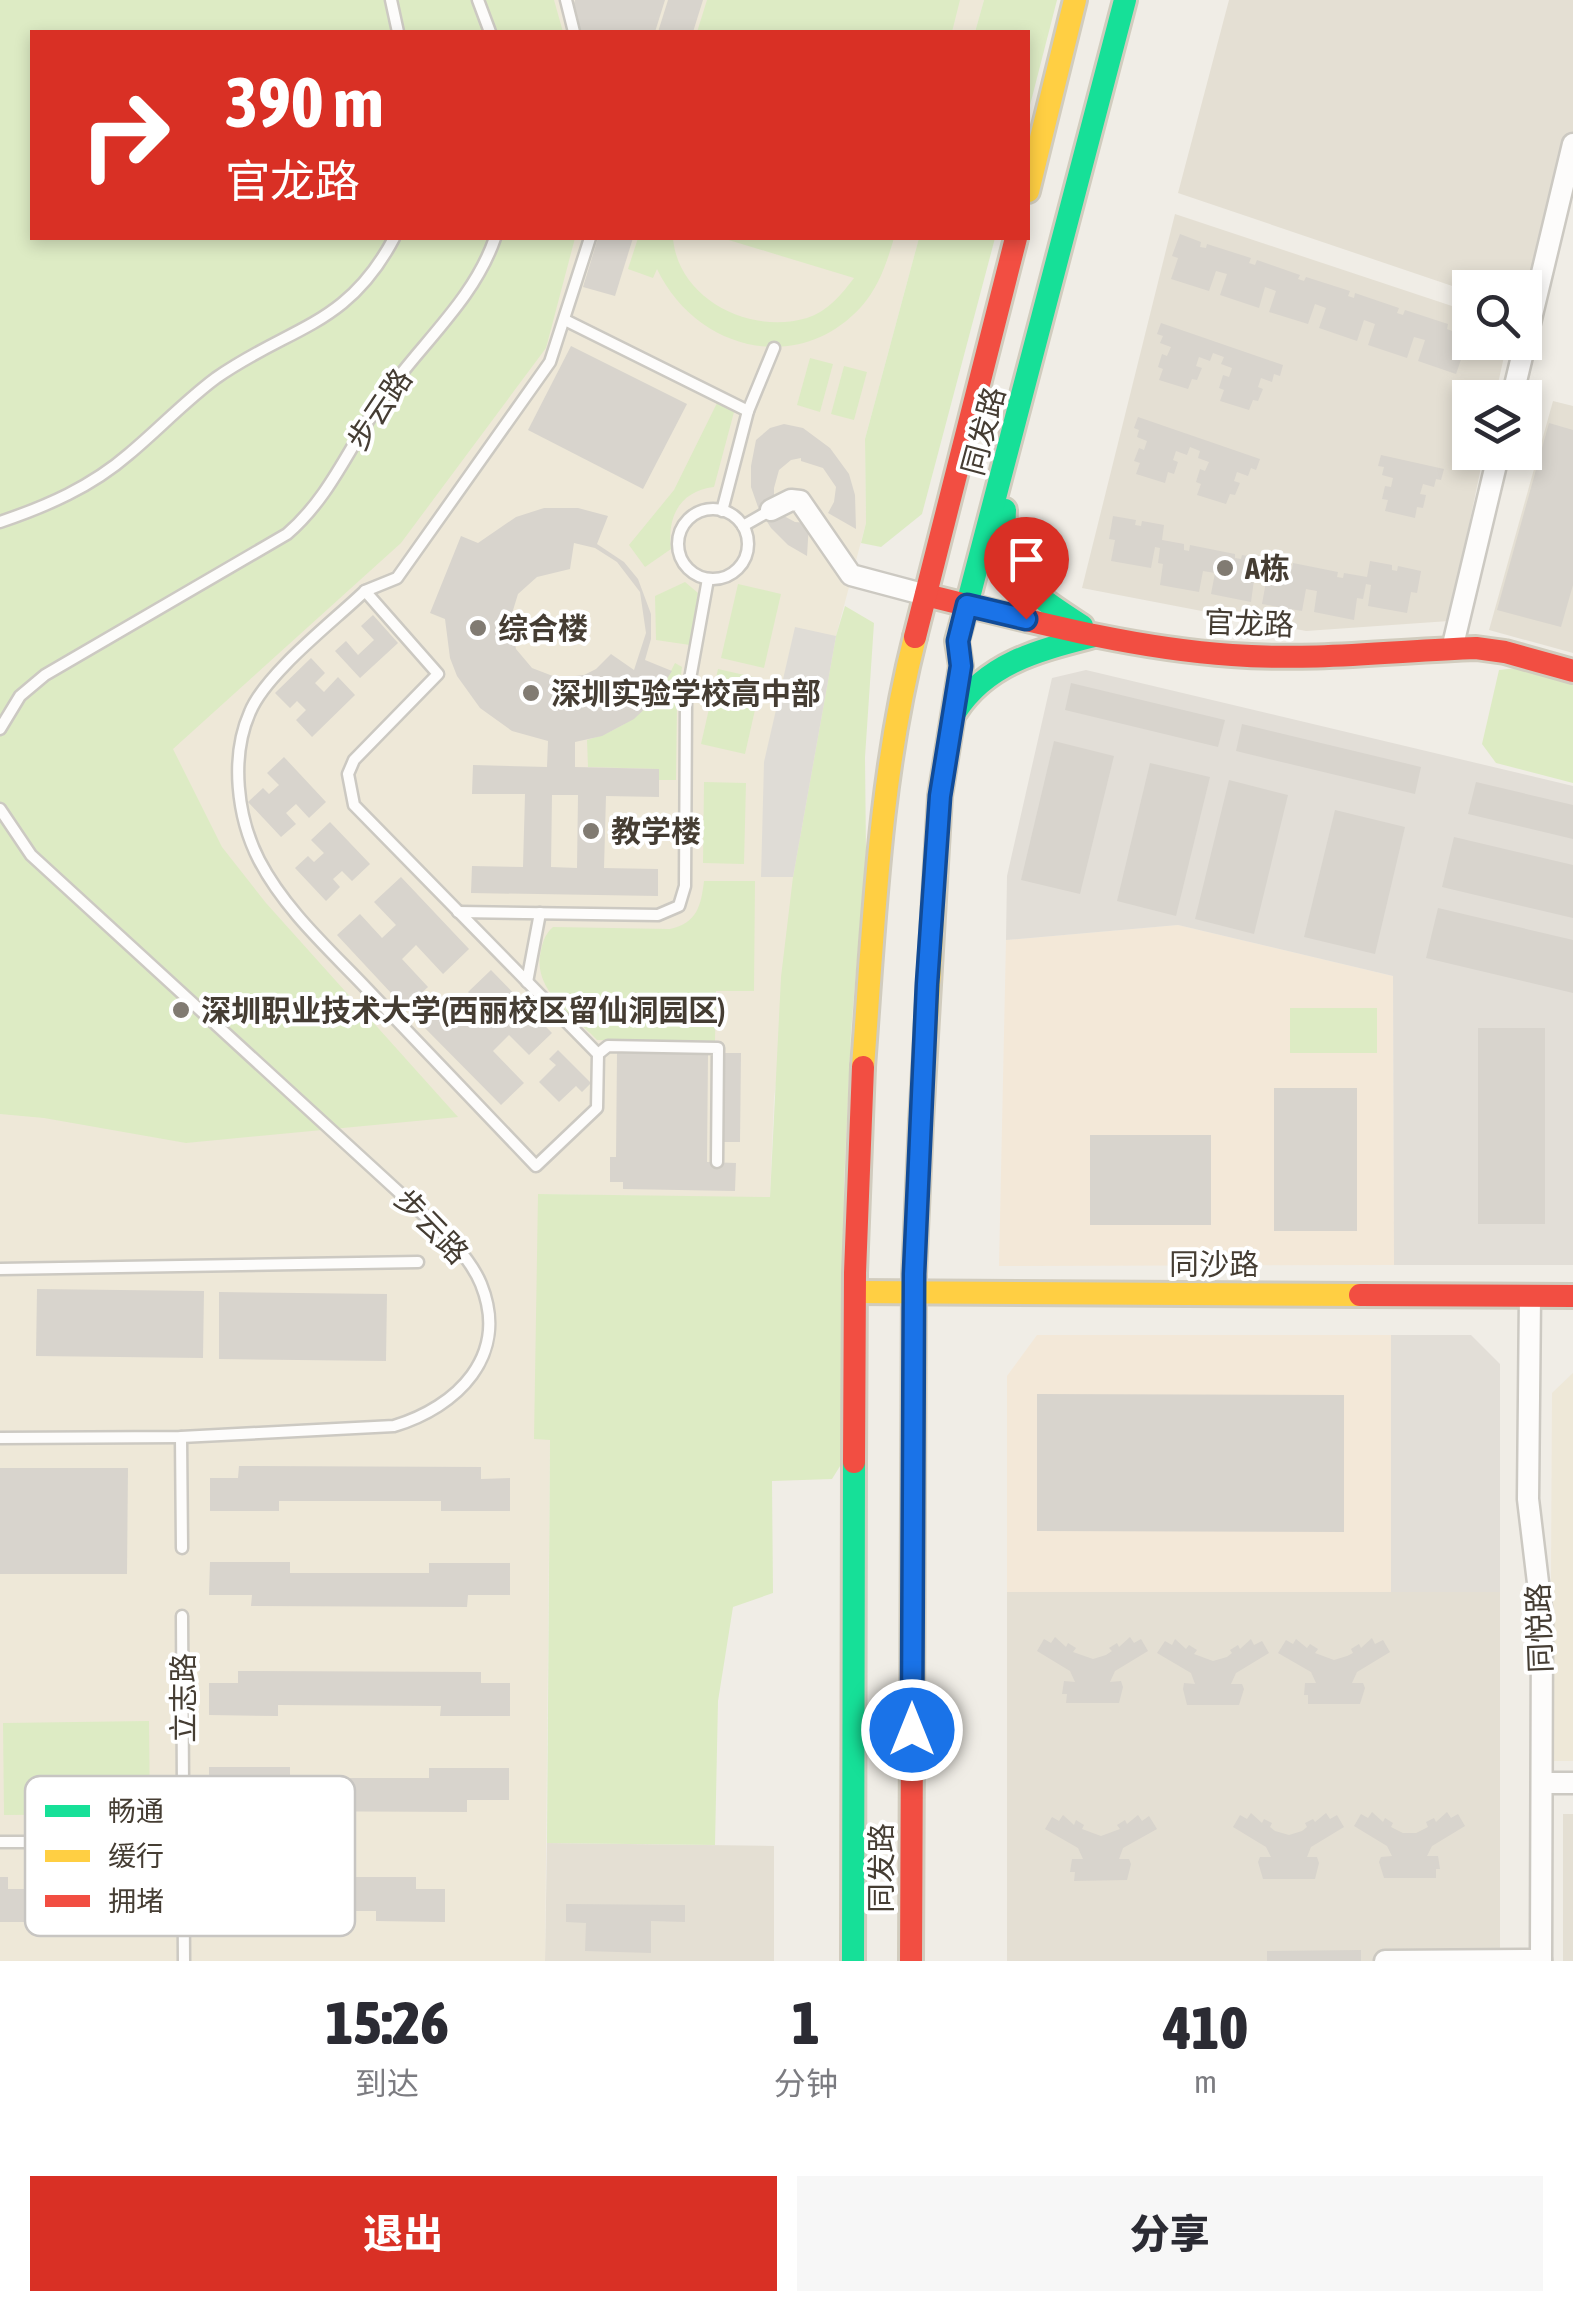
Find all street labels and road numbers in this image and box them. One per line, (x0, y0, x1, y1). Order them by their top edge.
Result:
street label: 步云路 (340, 362, 418, 456)
street label: 同发路 (955, 383, 1011, 479)
street label: 官龙路 (1203, 604, 1295, 642)
street label: 步云路 (389, 1182, 475, 1270)
street label: 同沙路 (1169, 1247, 1259, 1281)
street label: 同悦路 (1520, 1582, 1558, 1674)
street label: 立志路 (166, 1653, 200, 1743)
street label: 同发路 (864, 1823, 898, 1913)

